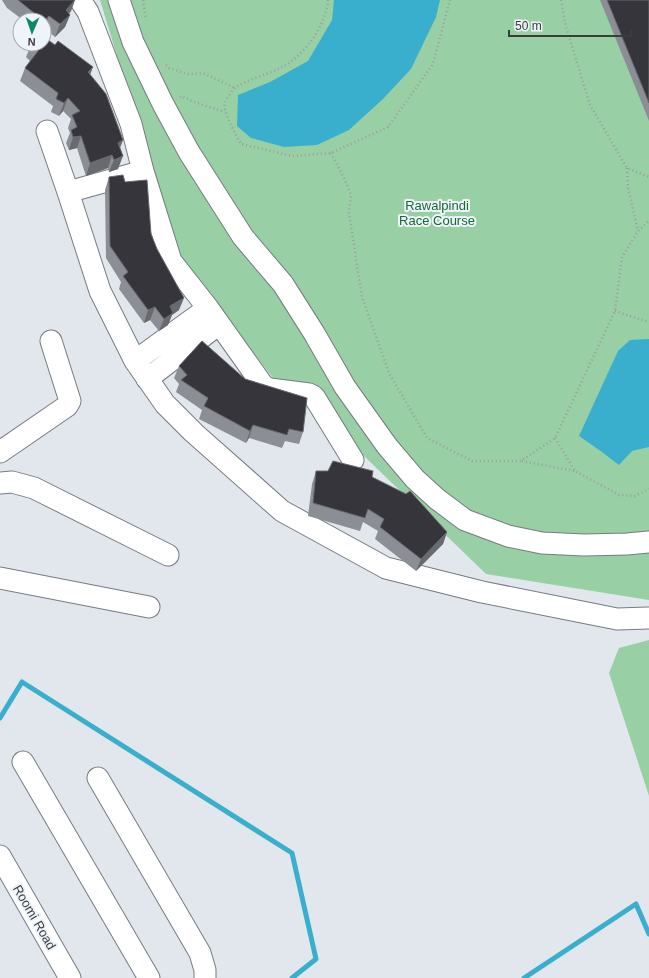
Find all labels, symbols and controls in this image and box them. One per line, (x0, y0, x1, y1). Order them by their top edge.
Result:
north arrow (12, 12, 52, 52)
scale bar (509, 12, 631, 38)
text: 50 m (515, 19, 542, 33)
text: N (27, 36, 36, 48)
park label: Rawalpindi Race Course (399, 198, 475, 228)
street label: Roomi Road (10, 882, 59, 952)

